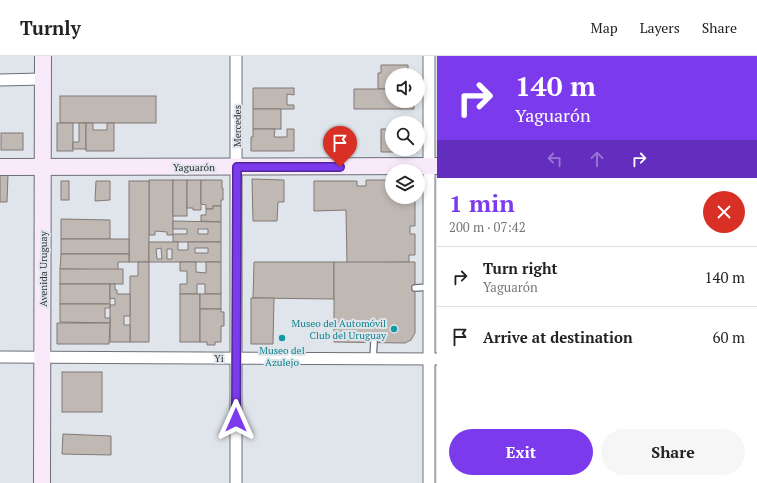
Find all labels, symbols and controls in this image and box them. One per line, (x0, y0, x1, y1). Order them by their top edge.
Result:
text: Turnly (20, 15, 81, 40)
text: Map (591, 18, 618, 37)
text: Layers (640, 18, 680, 37)
text: Share (702, 18, 737, 37)
text: 140 m (515, 67, 596, 104)
map controls (385, 68, 425, 204)
button: sound (385, 68, 425, 108)
icon: right (449, 72, 501, 124)
text: Yaguarón (515, 103, 591, 127)
street label: Mercedes (231, 105, 244, 147)
button: search (385, 116, 425, 156)
pin (323, 126, 357, 167)
icon: arrive (329, 132, 351, 154)
icon: left (544, 148, 566, 170)
icon: ahead (586, 148, 608, 170)
icon: right (628, 148, 650, 170)
street label: Yaguarón (173, 161, 215, 174)
button: layers (385, 164, 425, 204)
text: 1 min (449, 187, 515, 219)
button: close (703, 191, 745, 233)
text: 200 m · 07:42 (449, 218, 526, 236)
street label: Avenida Uruguay (37, 230, 50, 307)
text: Turn right (483, 258, 558, 278)
icon: right (449, 266, 471, 288)
text: 140 m (704, 267, 745, 287)
text: Yaguarón (483, 278, 538, 296)
place label: Museo del Automóvil Club del Uruguay (292, 317, 387, 342)
marker: Museo del Automóvil Club del Uruguay (389, 324, 399, 334)
icon: arrive (449, 326, 471, 348)
text: Arrive at destination (483, 327, 633, 347)
text: 60 m (712, 327, 745, 347)
marker: Museo del Azulejo (277, 333, 287, 343)
place label: Museo del Azulejo (259, 344, 305, 369)
street label: Yi (214, 352, 224, 365)
position arrow (215, 399, 257, 441)
button: Exit (449, 429, 593, 475)
button: Share (601, 429, 745, 475)

